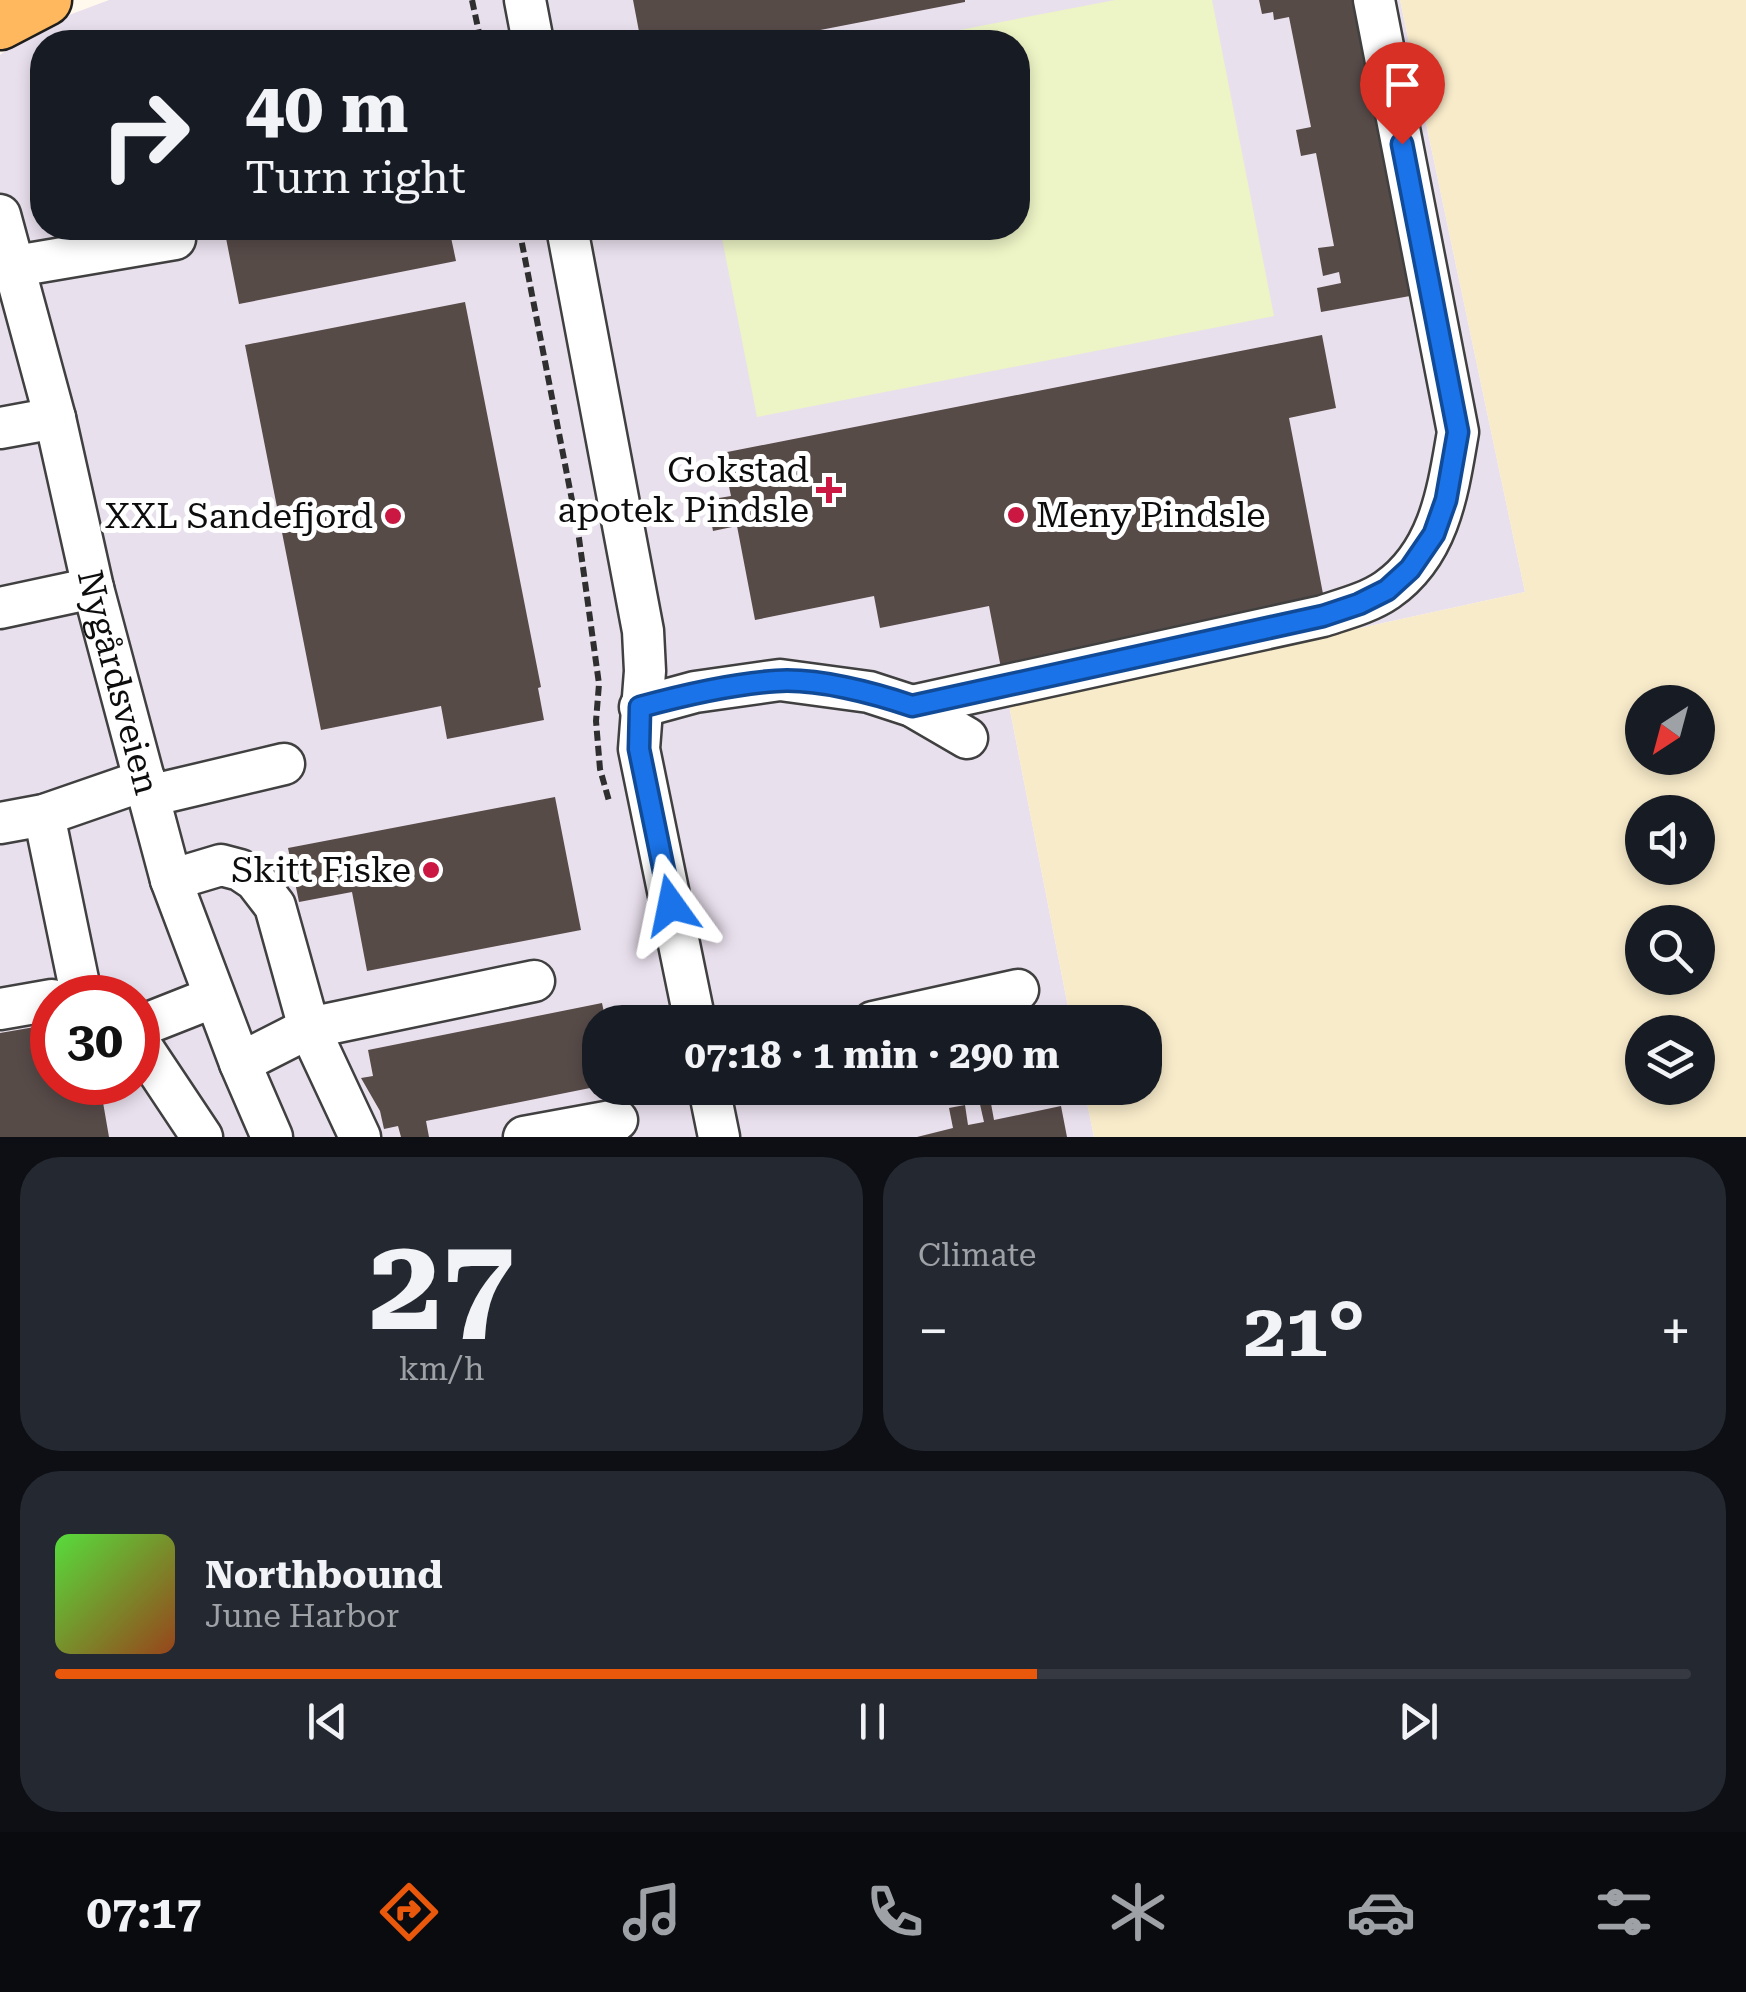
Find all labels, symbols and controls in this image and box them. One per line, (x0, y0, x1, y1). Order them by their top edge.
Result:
pin (1360, 42, 1445, 145)
icon: arrive (1375, 57, 1430, 112)
text: 40 m (245, 67, 409, 149)
icon: right (80, 70, 210, 200)
text: Turn right (245, 151, 466, 204)
place label: Gokstad apotek Pindsle (558, 450, 809, 531)
marker: Gokstad apotek Pindsle (818, 479, 840, 501)
place label: Meny Pindsle (1036, 495, 1265, 536)
place label: XXL Sandefjord (105, 496, 373, 537)
marker: Meny Pindsle (1005, 504, 1027, 526)
marker: XXL Sandefjord (382, 505, 404, 527)
street label: Nygårdsveien (69, 566, 168, 799)
north arrow (1625, 685, 1715, 775)
map controls (1625, 685, 1715, 1105)
button: sound (1625, 795, 1715, 885)
place label: Skitt Fiske (231, 850, 411, 891)
position arrow (619, 853, 723, 957)
marker: Skitt Fiske (420, 859, 442, 881)
button: search (1625, 905, 1715, 995)
speed limit sign: 30 (30, 975, 160, 1105)
button: layers (1625, 1015, 1715, 1105)
text: 07:18 · 1 min · 290 m (685, 1033, 1059, 1077)
text: 27 (369, 1208, 514, 1361)
text: Climate (918, 1236, 1036, 1274)
text: 21° (1244, 1286, 1365, 1374)
text: − (918, 1299, 949, 1363)
text: + (1660, 1299, 1691, 1363)
text: km/h (399, 1350, 484, 1388)
text: Northbound (205, 1553, 443, 1597)
text: June Harbor (205, 1597, 399, 1635)
icon: previous (300, 1694, 355, 1749)
icon: pause (845, 1694, 900, 1749)
icon: next (1391, 1694, 1446, 1749)
icon: directions (374, 1877, 444, 1947)
icon: music (617, 1877, 687, 1947)
icon: phone (860, 1877, 930, 1947)
icon: climate (1103, 1877, 1173, 1947)
icon: car (1346, 1877, 1416, 1947)
icon: filters (1589, 1877, 1659, 1947)
text: 07:17 (87, 1886, 201, 1939)

